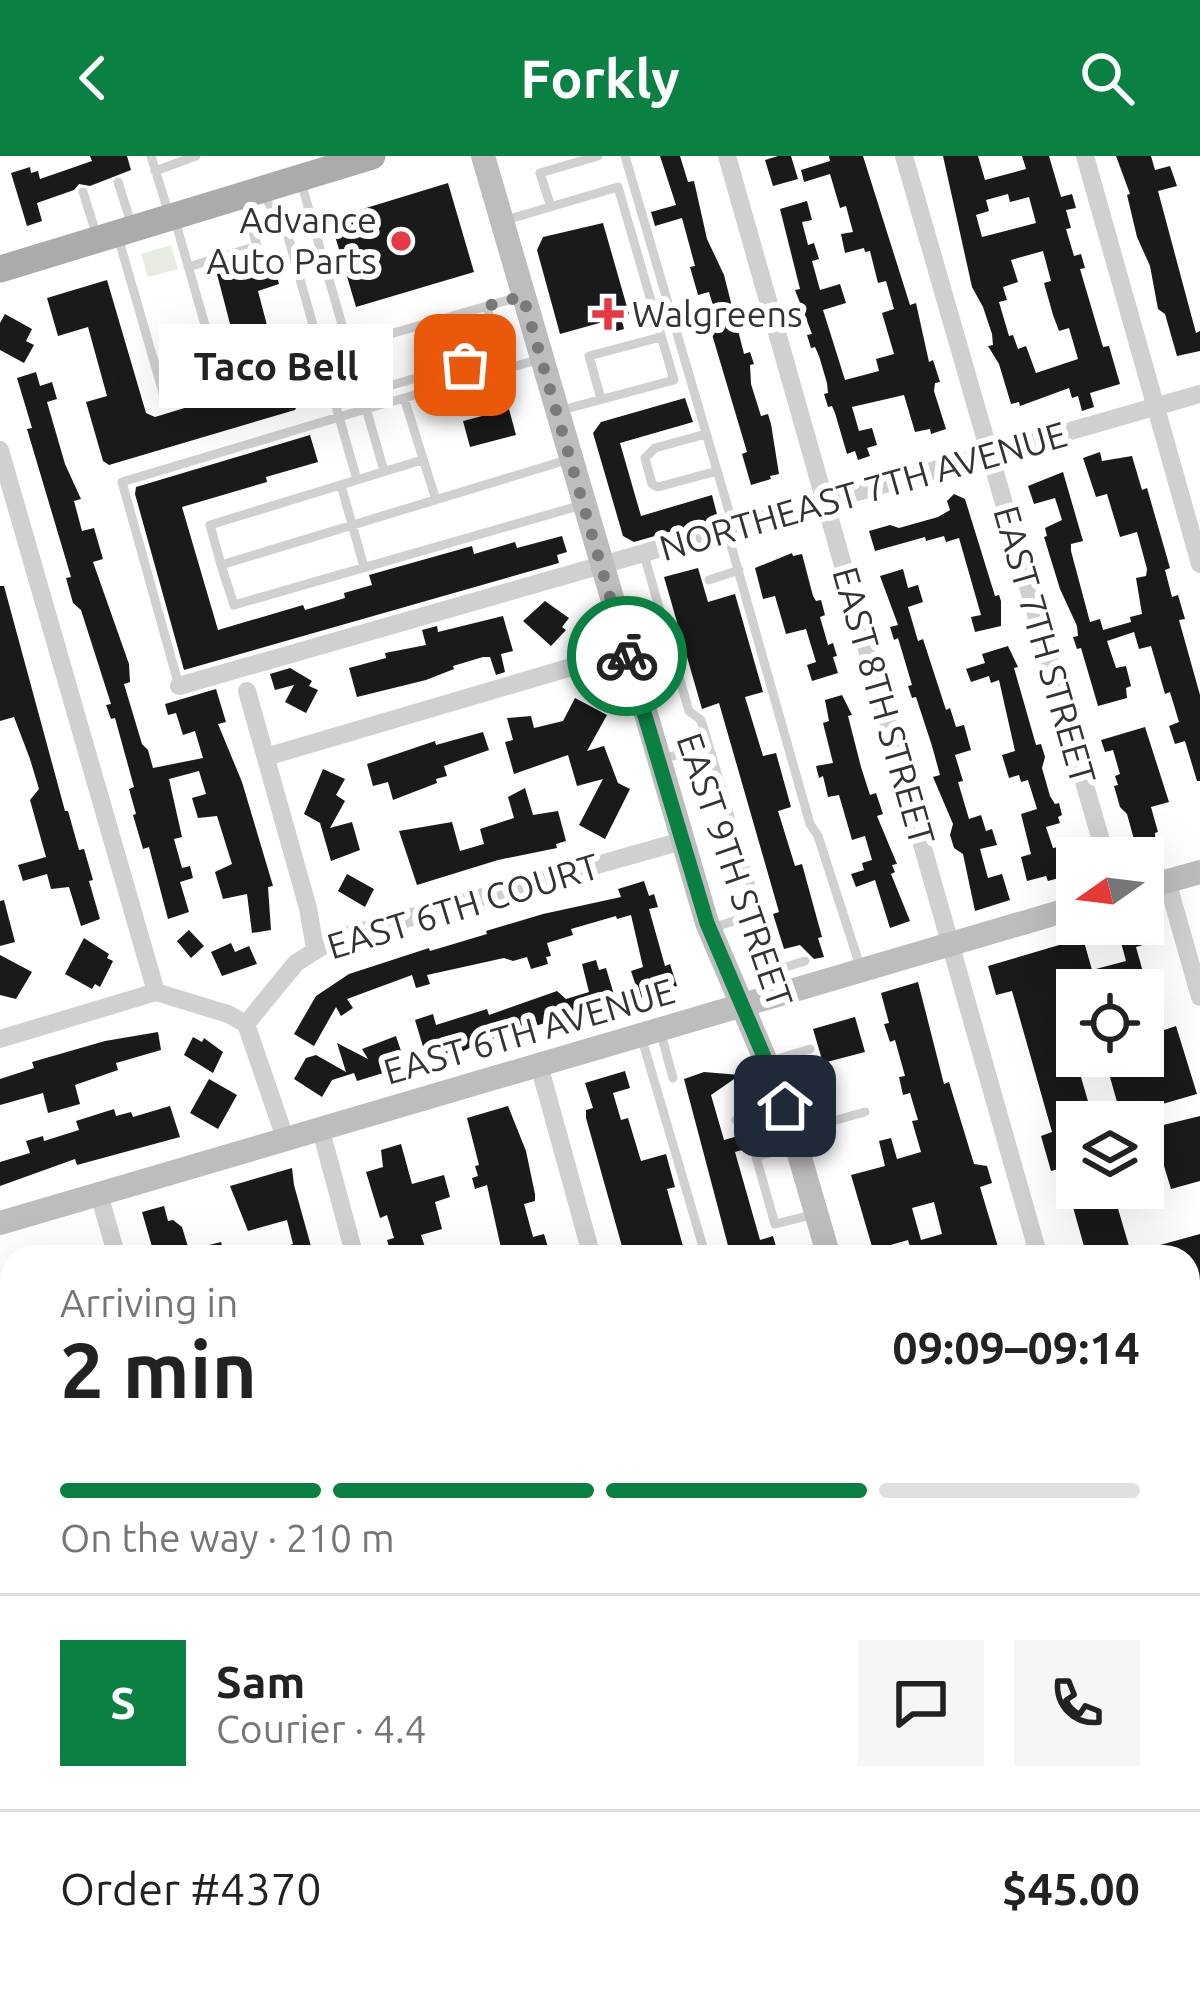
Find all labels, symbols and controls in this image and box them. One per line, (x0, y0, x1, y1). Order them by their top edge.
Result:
icon: back (60, 45, 126, 111)
icon: search (1074, 45, 1140, 111)
text: Forkly (520, 48, 680, 108)
place label: Advance Auto Parts (207, 199, 377, 281)
marker: Advance Auto Parts (388, 228, 414, 254)
place label: Walgreens (632, 293, 803, 334)
marker: Walgreens (595, 301, 621, 327)
pin (414, 314, 516, 416)
callout: Taco Bell (159, 323, 393, 407)
icon: bag (432, 332, 498, 398)
text: Taco Bell (193, 344, 359, 387)
street label: NORTHEAST 7TH AVENUE (655, 413, 1071, 568)
street label: EAST 7TH STREET (986, 501, 1105, 789)
street label: EAST 8TH STREET (825, 562, 944, 850)
courier (567, 596, 687, 716)
icon: bike (594, 623, 660, 689)
street label: EAST 9TH STREET (669, 727, 802, 1012)
north arrow (1056, 837, 1164, 945)
map controls (1056, 837, 1164, 1209)
street label: EAST 6TH COURT (322, 845, 604, 966)
street label: EAST 6TH AVENUE (379, 969, 679, 1092)
button: locate (1056, 969, 1164, 1077)
pin (734, 1055, 836, 1157)
icon: home (752, 1073, 818, 1139)
button: layers (1056, 1101, 1164, 1209)
text: Arriving in (60, 1281, 238, 1324)
text: 09:09–09:14 (892, 1322, 1140, 1373)
text: 2 min (60, 1325, 257, 1413)
text: On the way · 210 m (60, 1516, 395, 1559)
button: chat (858, 1640, 984, 1766)
button: phone (1014, 1640, 1140, 1766)
text: Sam (216, 1656, 305, 1707)
text: S (110, 1677, 136, 1728)
text: Courier · 4.4 (216, 1707, 427, 1750)
text: Order #4370 (60, 1863, 322, 1914)
text: $45.00 (1002, 1863, 1140, 1914)

